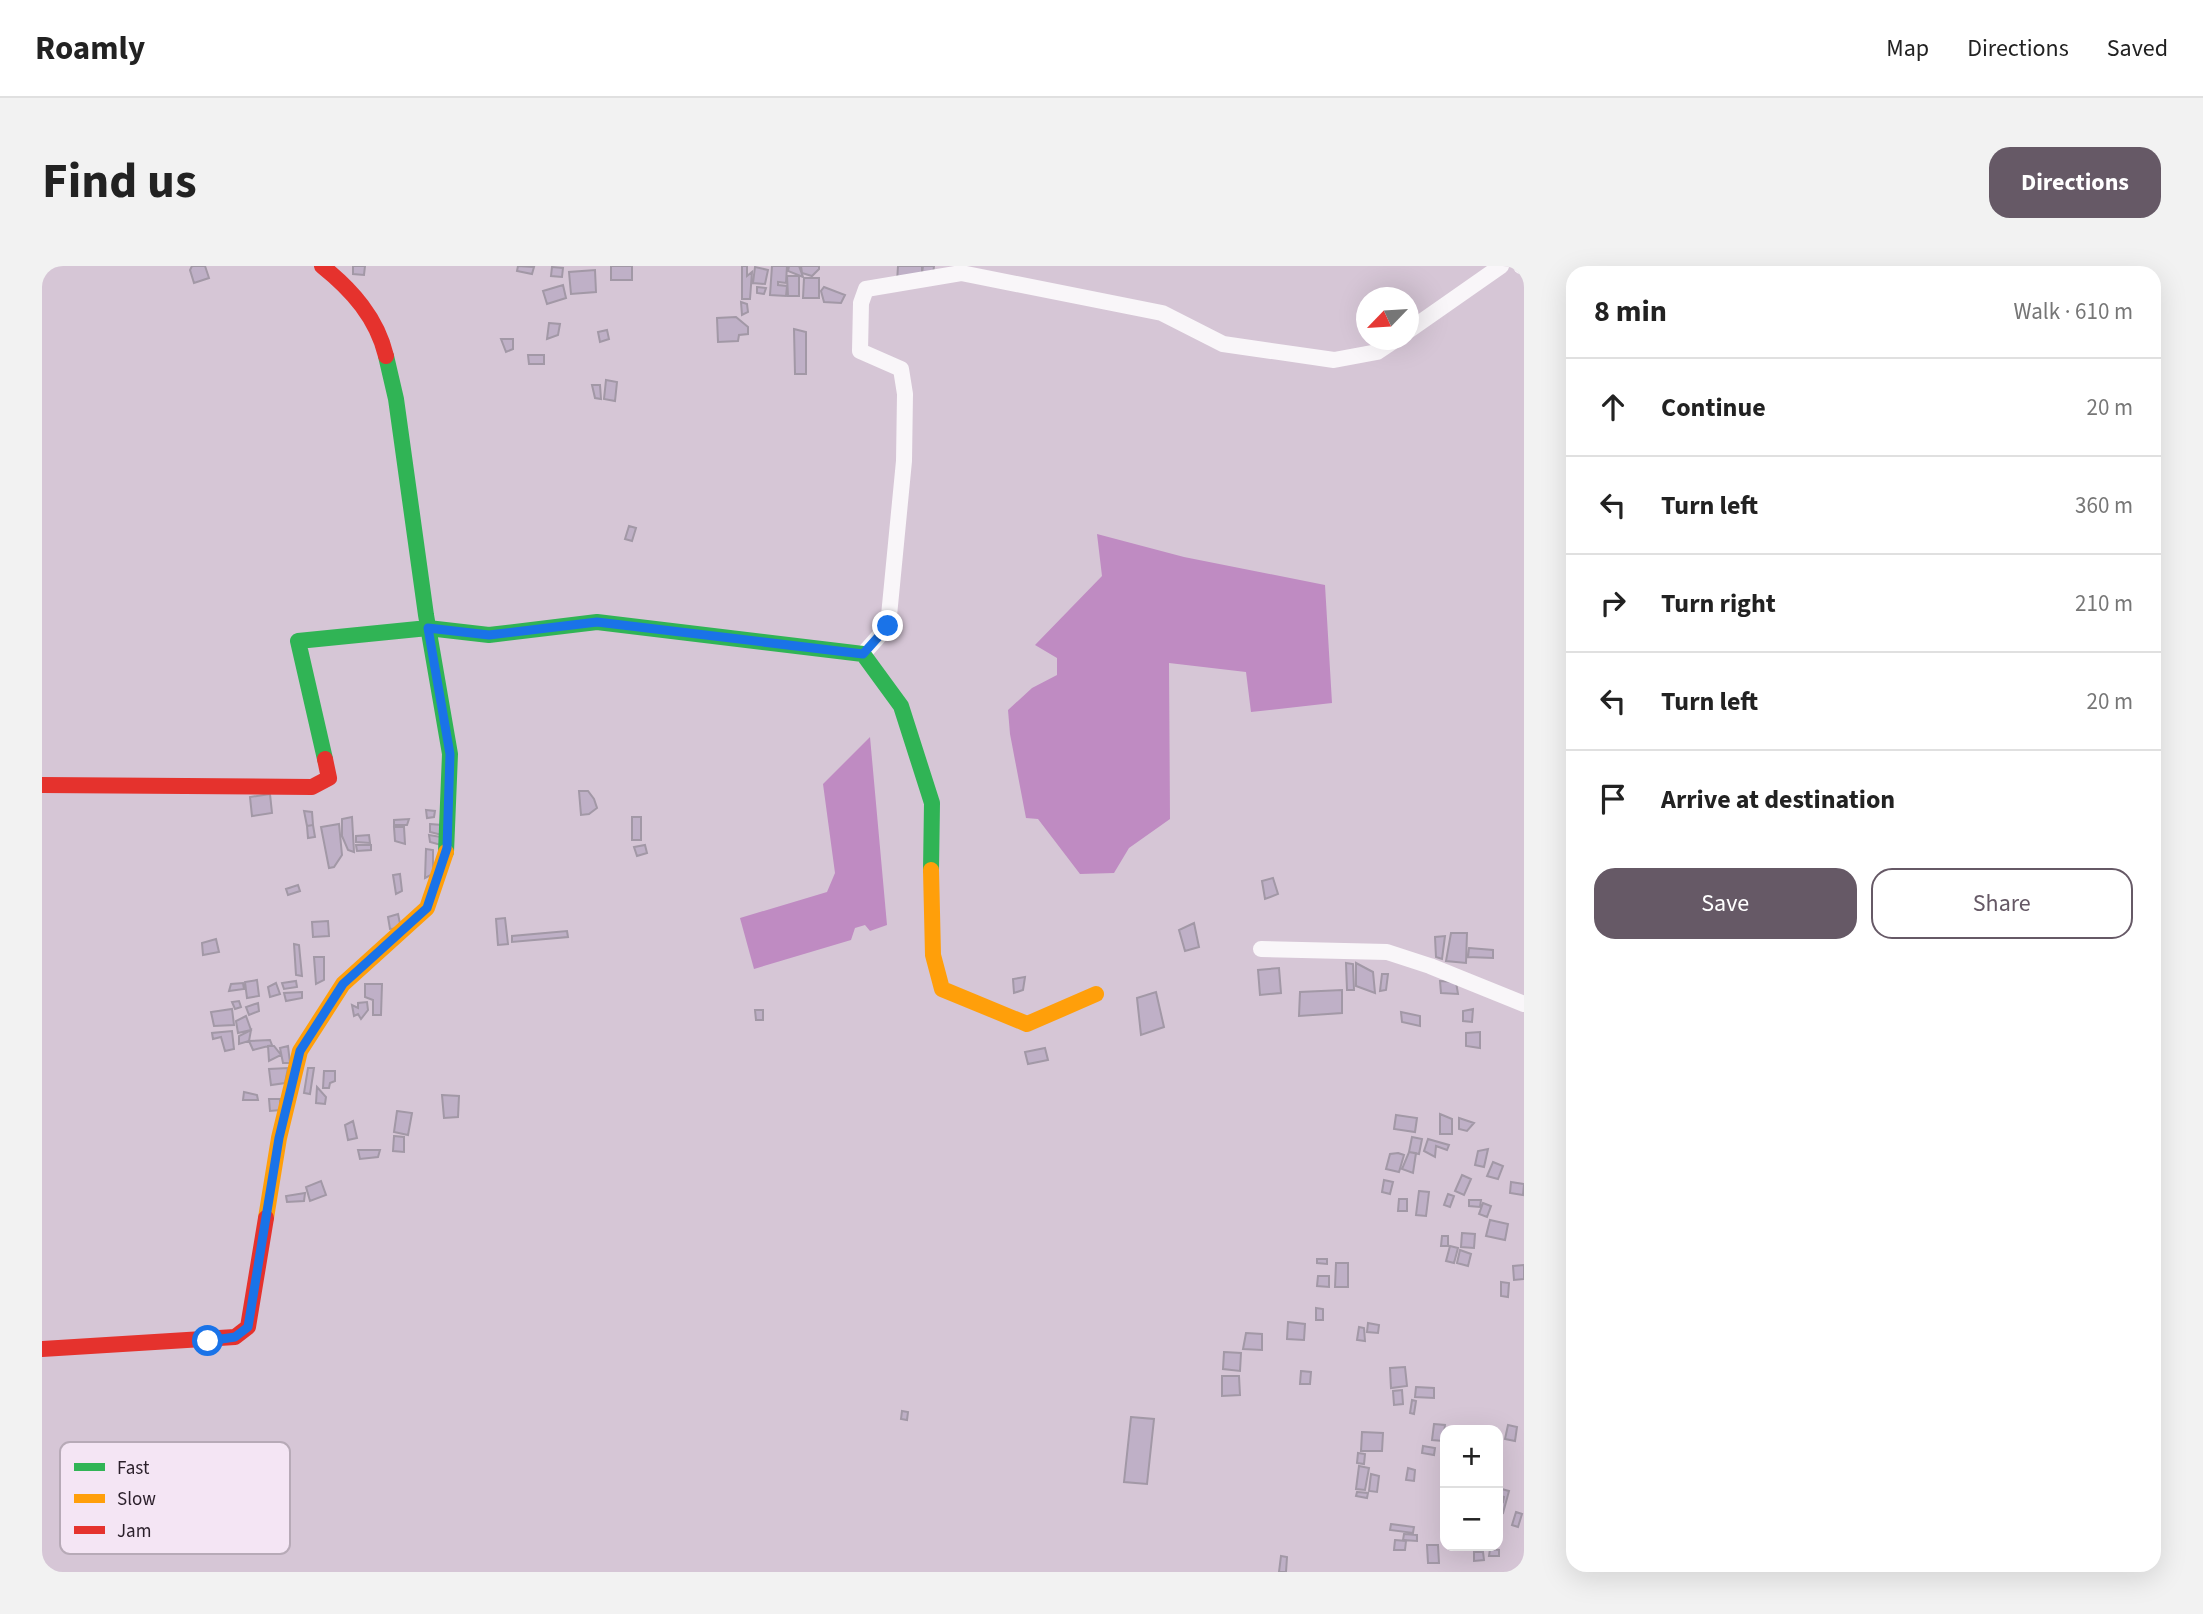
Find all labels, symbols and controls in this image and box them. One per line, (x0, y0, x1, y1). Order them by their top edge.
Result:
text: Roamly (35, 25, 145, 72)
text: Map (1886, 31, 1929, 66)
text: Directions (1967, 31, 2069, 66)
text: Saved (2107, 31, 2168, 66)
text: Find us (42, 147, 197, 217)
button: Directions (1989, 147, 2161, 218)
north arrow (1356, 287, 1419, 350)
text: 8 min (1594, 290, 1667, 333)
text: Walk · 610 m (2014, 295, 2133, 328)
icon: ahead (1594, 388, 1632, 426)
text: Continue (1661, 389, 1766, 426)
text: 20 m (2086, 391, 2133, 424)
icon: left (1594, 486, 1632, 524)
text: Turn left (1661, 487, 1758, 524)
text: 360 m (2075, 489, 2133, 522)
icon: right (1594, 584, 1632, 622)
text: Turn right (1661, 585, 1776, 622)
text: 210 m (2075, 587, 2133, 620)
route end (872, 610, 903, 641)
icon: left (1594, 682, 1632, 720)
text: Turn left (1661, 683, 1758, 720)
text: 20 m (2086, 685, 2133, 718)
icon: arrive (1594, 780, 1632, 818)
text: Arrive at destination (1661, 781, 1895, 818)
button: Save (1594, 868, 1857, 939)
button: Share (1871, 868, 2133, 939)
route start (192, 1325, 223, 1356)
map controls (1440, 1425, 1503, 1551)
button: + (1440, 1425, 1503, 1488)
legend (60, 1442, 290, 1554)
text: Fast (117, 1455, 150, 1482)
text: Slow (117, 1486, 156, 1513)
button: − (1440, 1488, 1503, 1551)
text: Jam (117, 1518, 151, 1545)

